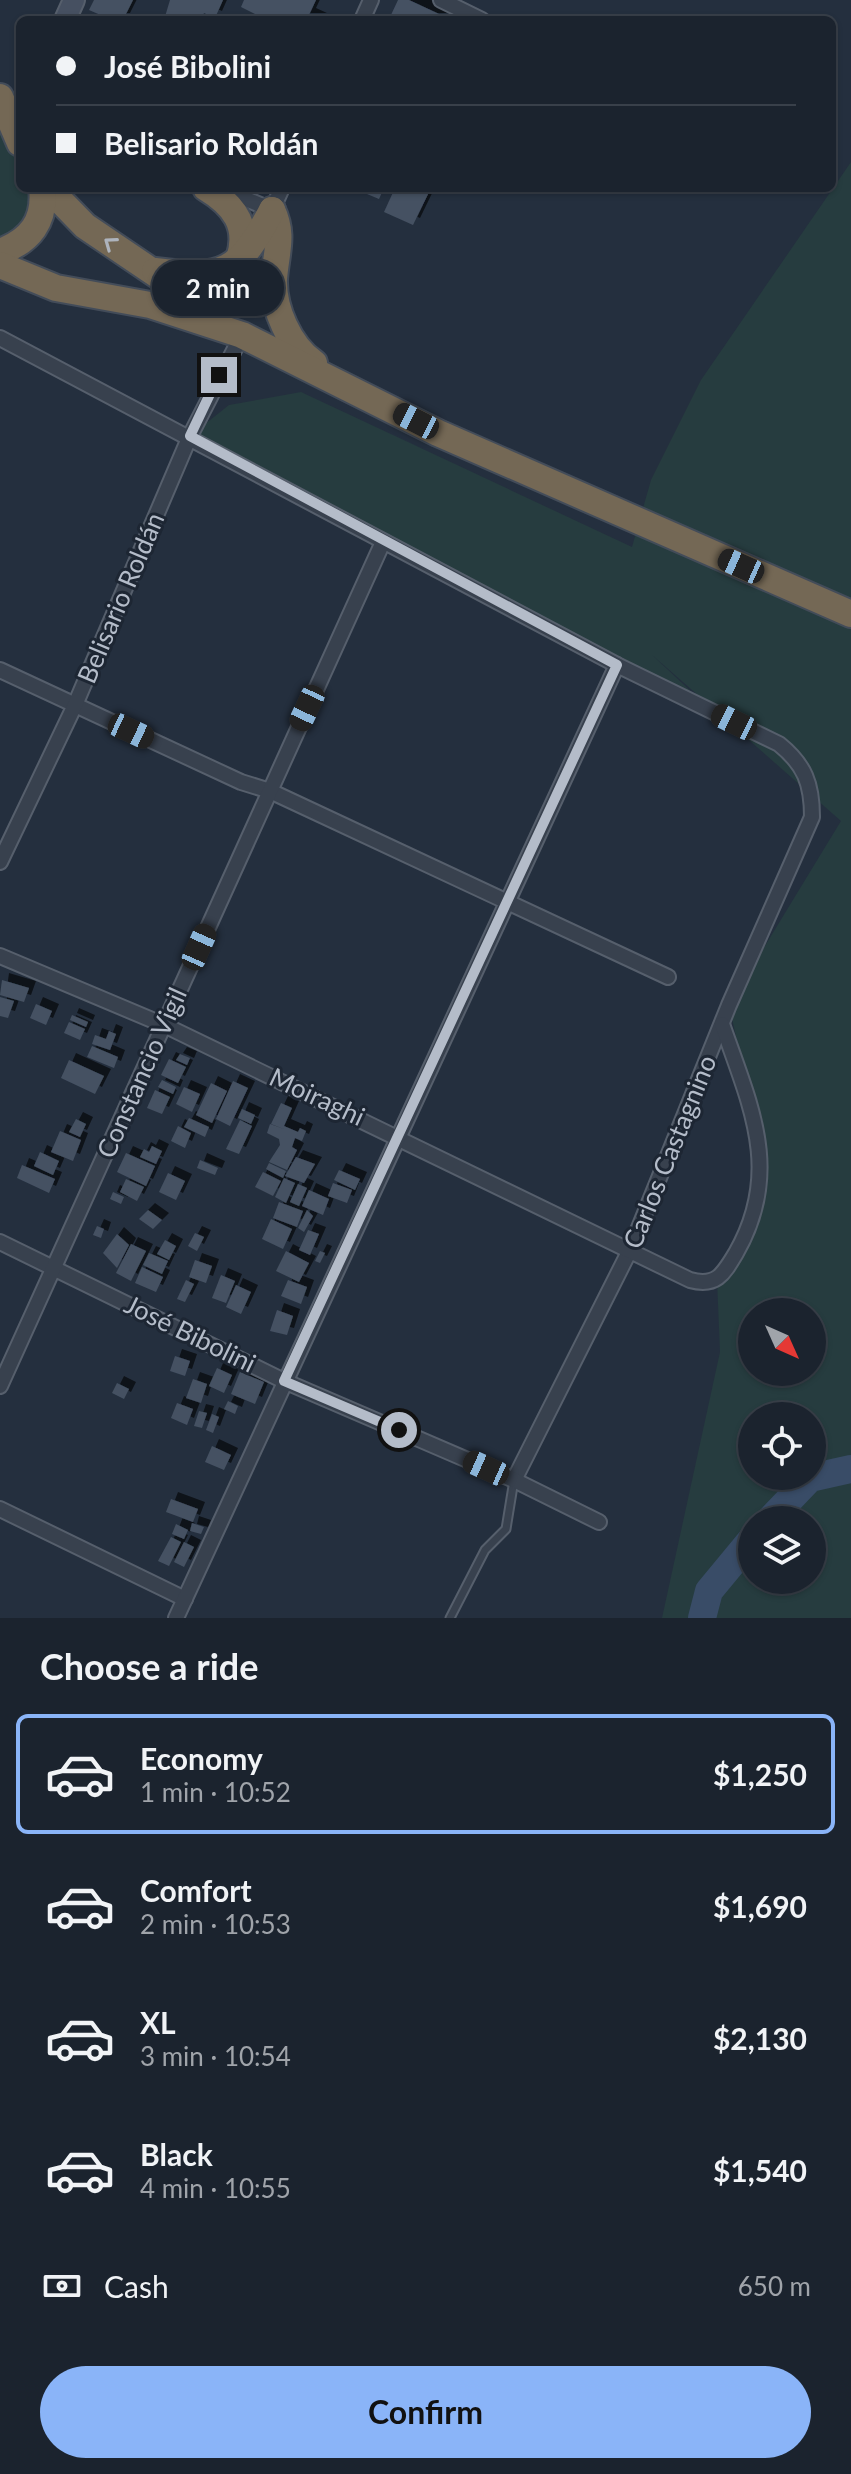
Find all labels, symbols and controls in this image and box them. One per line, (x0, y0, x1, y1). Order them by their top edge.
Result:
text: José Bibolini (104, 48, 271, 84)
text: Belisario Roldán (104, 125, 319, 161)
one-way arrow (104, 238, 118, 253)
callout: 2 min (153, 259, 285, 315)
text: 2 min (186, 272, 250, 304)
route end (201, 357, 237, 393)
car (389, 399, 443, 443)
street label: Belisario Roldán (70, 507, 170, 688)
car (714, 545, 768, 587)
car (286, 681, 328, 735)
car (707, 701, 761, 743)
car (104, 710, 158, 752)
car (178, 920, 220, 974)
street label: Constancio Vigil (89, 982, 193, 1163)
street label: Carlos Castagnino (616, 1050, 722, 1253)
street label: Moiraghi (265, 1060, 370, 1132)
street label: José Bibolini (120, 1288, 261, 1379)
north arrow (738, 1298, 826, 1386)
map controls (738, 1298, 826, 1594)
button: locate (738, 1402, 826, 1490)
route start (381, 1412, 417, 1448)
car (459, 1447, 513, 1489)
button: layers (738, 1506, 826, 1594)
text: Choose a ride (40, 1644, 259, 1688)
icon: car (44, 1738, 116, 1810)
text: Economy (140, 1740, 263, 1776)
text: $1,250 (713, 1756, 807, 1792)
text: 1 min · 10:52 (140, 1776, 291, 1808)
icon: car (44, 1870, 116, 1942)
text: Comfort (140, 1872, 252, 1908)
text: $1,690 (713, 1888, 807, 1924)
text: 2 min · 10:53 (140, 1908, 291, 1940)
icon: car (44, 2002, 116, 2074)
text: XL (140, 2004, 176, 2040)
text: $2,130 (713, 2020, 807, 2056)
text: 3 min · 10:54 (140, 2040, 291, 2072)
icon: car (44, 2134, 116, 2206)
text: Black (140, 2136, 213, 2172)
text: $1,540 (713, 2152, 807, 2188)
text: 4 min · 10:55 (140, 2172, 291, 2204)
icon: cash (40, 2264, 84, 2308)
text: Cash (104, 2268, 169, 2304)
text: 650 m (738, 2270, 811, 2302)
button: Confirm (40, 2366, 811, 2458)

